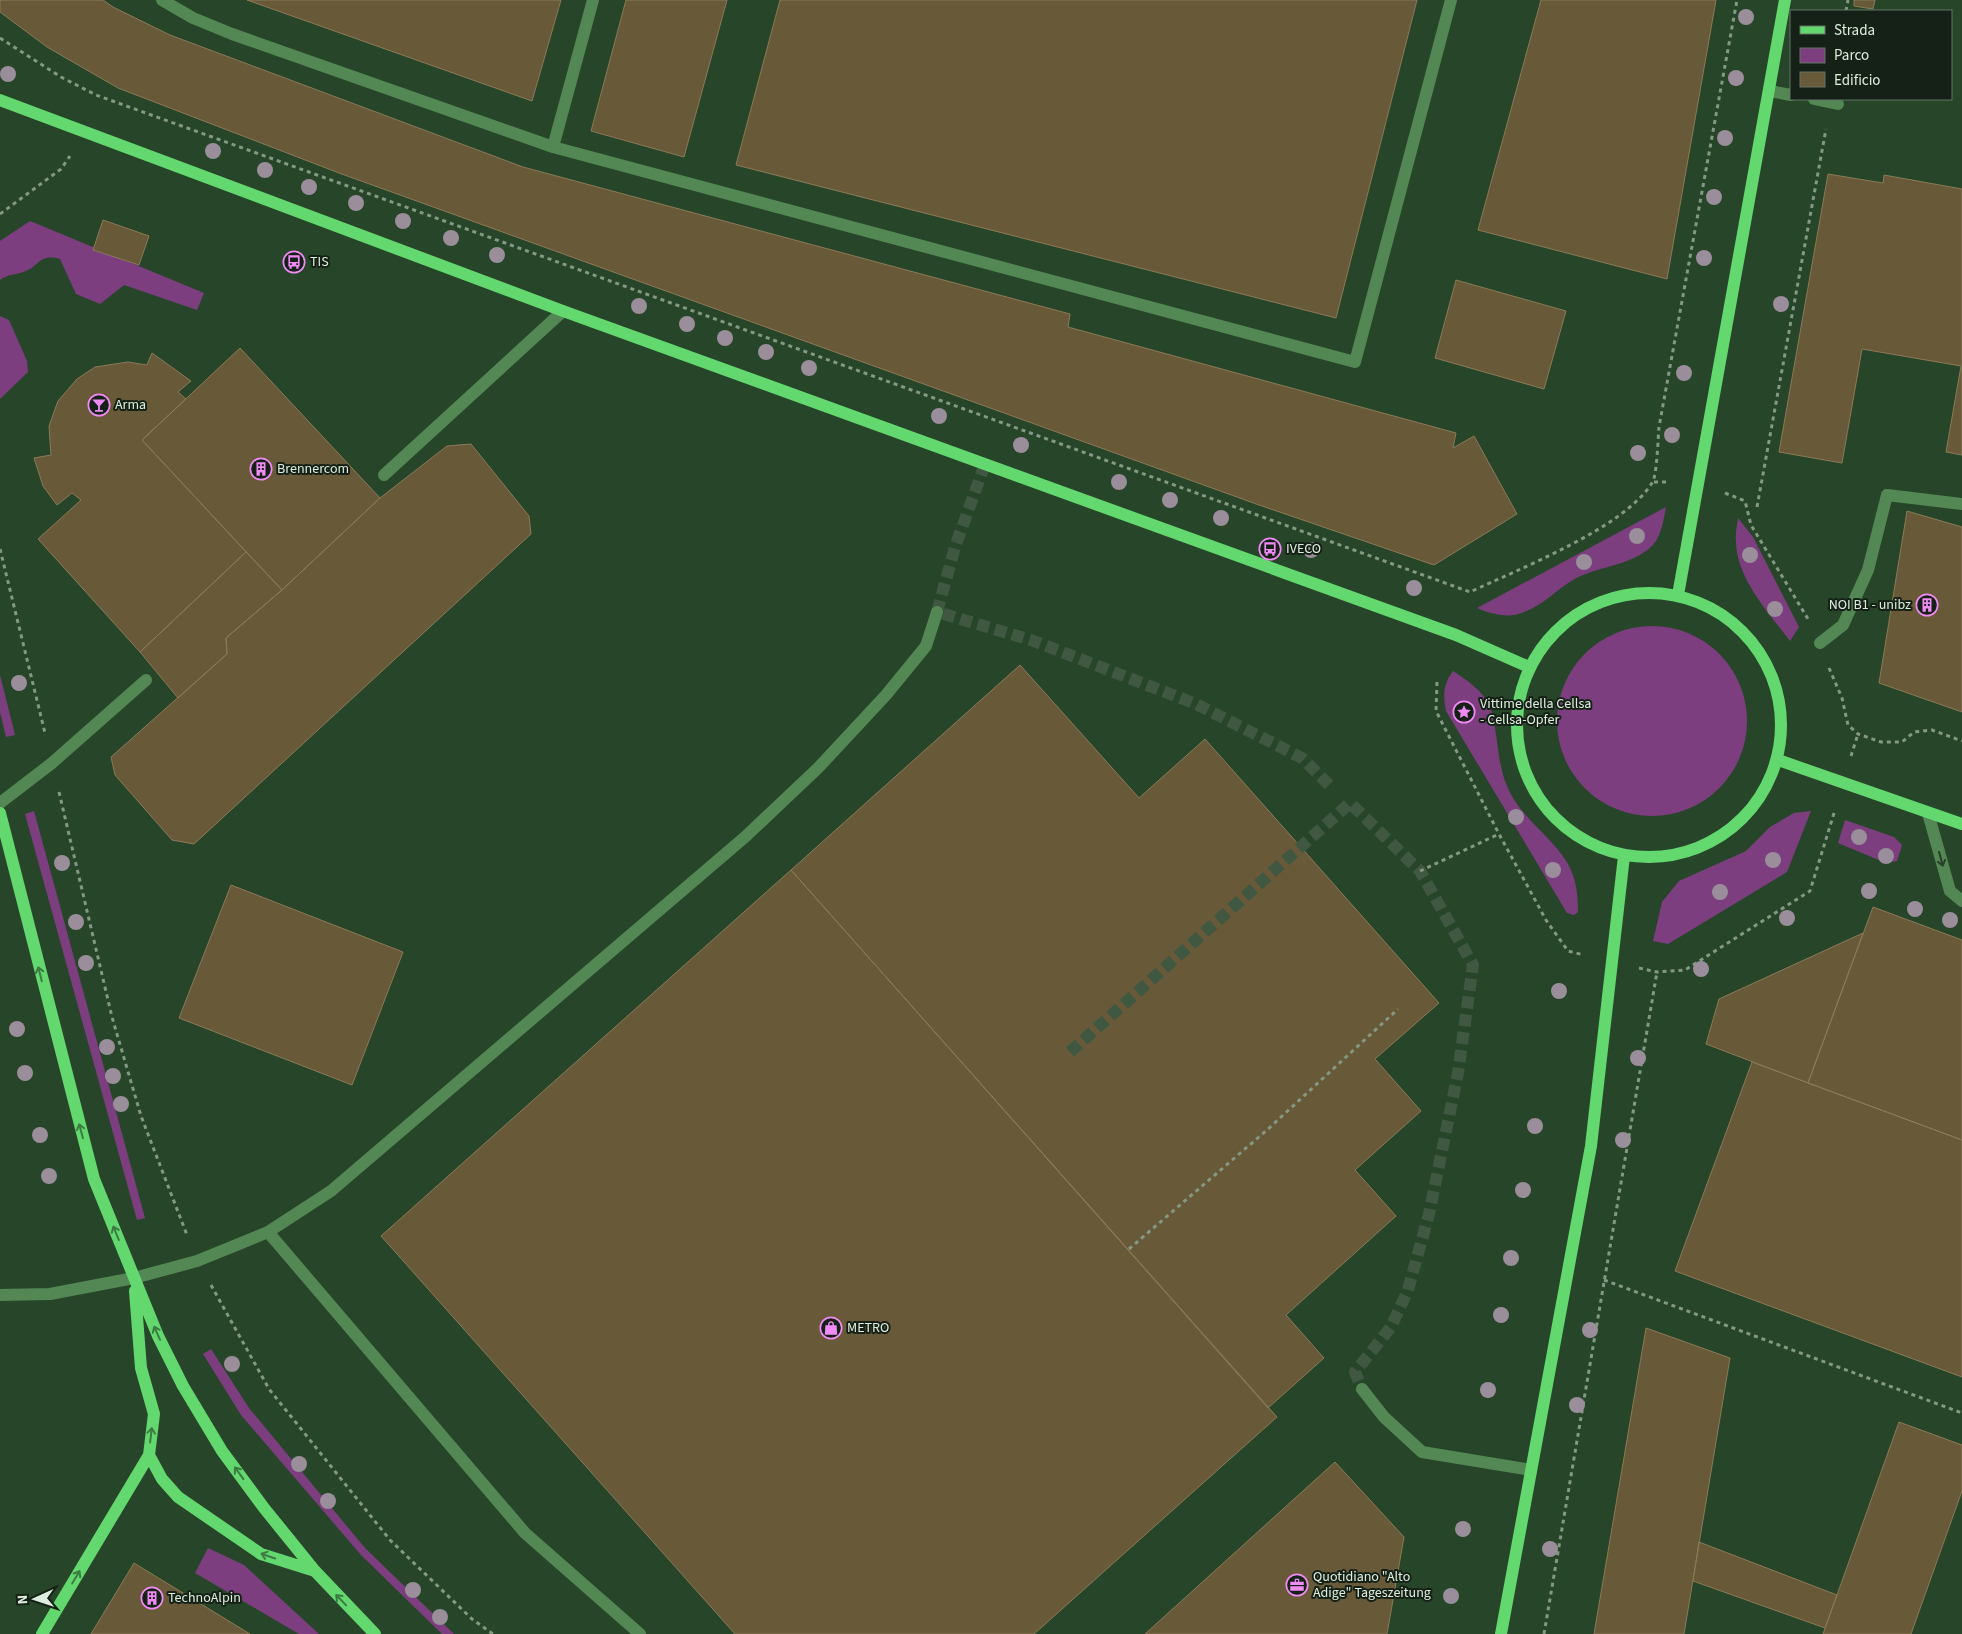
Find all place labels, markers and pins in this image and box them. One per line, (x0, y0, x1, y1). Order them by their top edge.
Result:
bus stop icon: TIS (282, 250, 306, 274)
place label: TIS (310, 252, 329, 272)
bar icon: Arma (87, 393, 111, 417)
place label: Arma (115, 395, 146, 415)
building icon: Brennercom (249, 457, 273, 481)
place label: Brennercom (277, 459, 349, 479)
bus stop icon: IVECO (1258, 537, 1282, 561)
place label: IVECO (1286, 539, 1321, 559)
building icon: NOI B1 - unibz (1915, 593, 1939, 617)
place label: NOI B1 - unibz (1829, 595, 1911, 615)
place label: Vittime della Cellsa - Cellsa-Opfer (1480, 694, 1591, 730)
place icon: Vittime della Cellsa - Cellsa-Opfer (1452, 700, 1476, 724)
shop icon: METRO (819, 1316, 843, 1340)
place label: METRO (847, 1318, 889, 1338)
place label: Quotidiano "Alto Adige" Tageszeitung (1313, 1567, 1431, 1603)
office icon: Quotidiano "Alto Adige" Tageszeitung (1285, 1573, 1309, 1597)
building icon: TechnoAlpin (140, 1586, 164, 1610)
place label: TechnoAlpin (168, 1588, 241, 1608)

